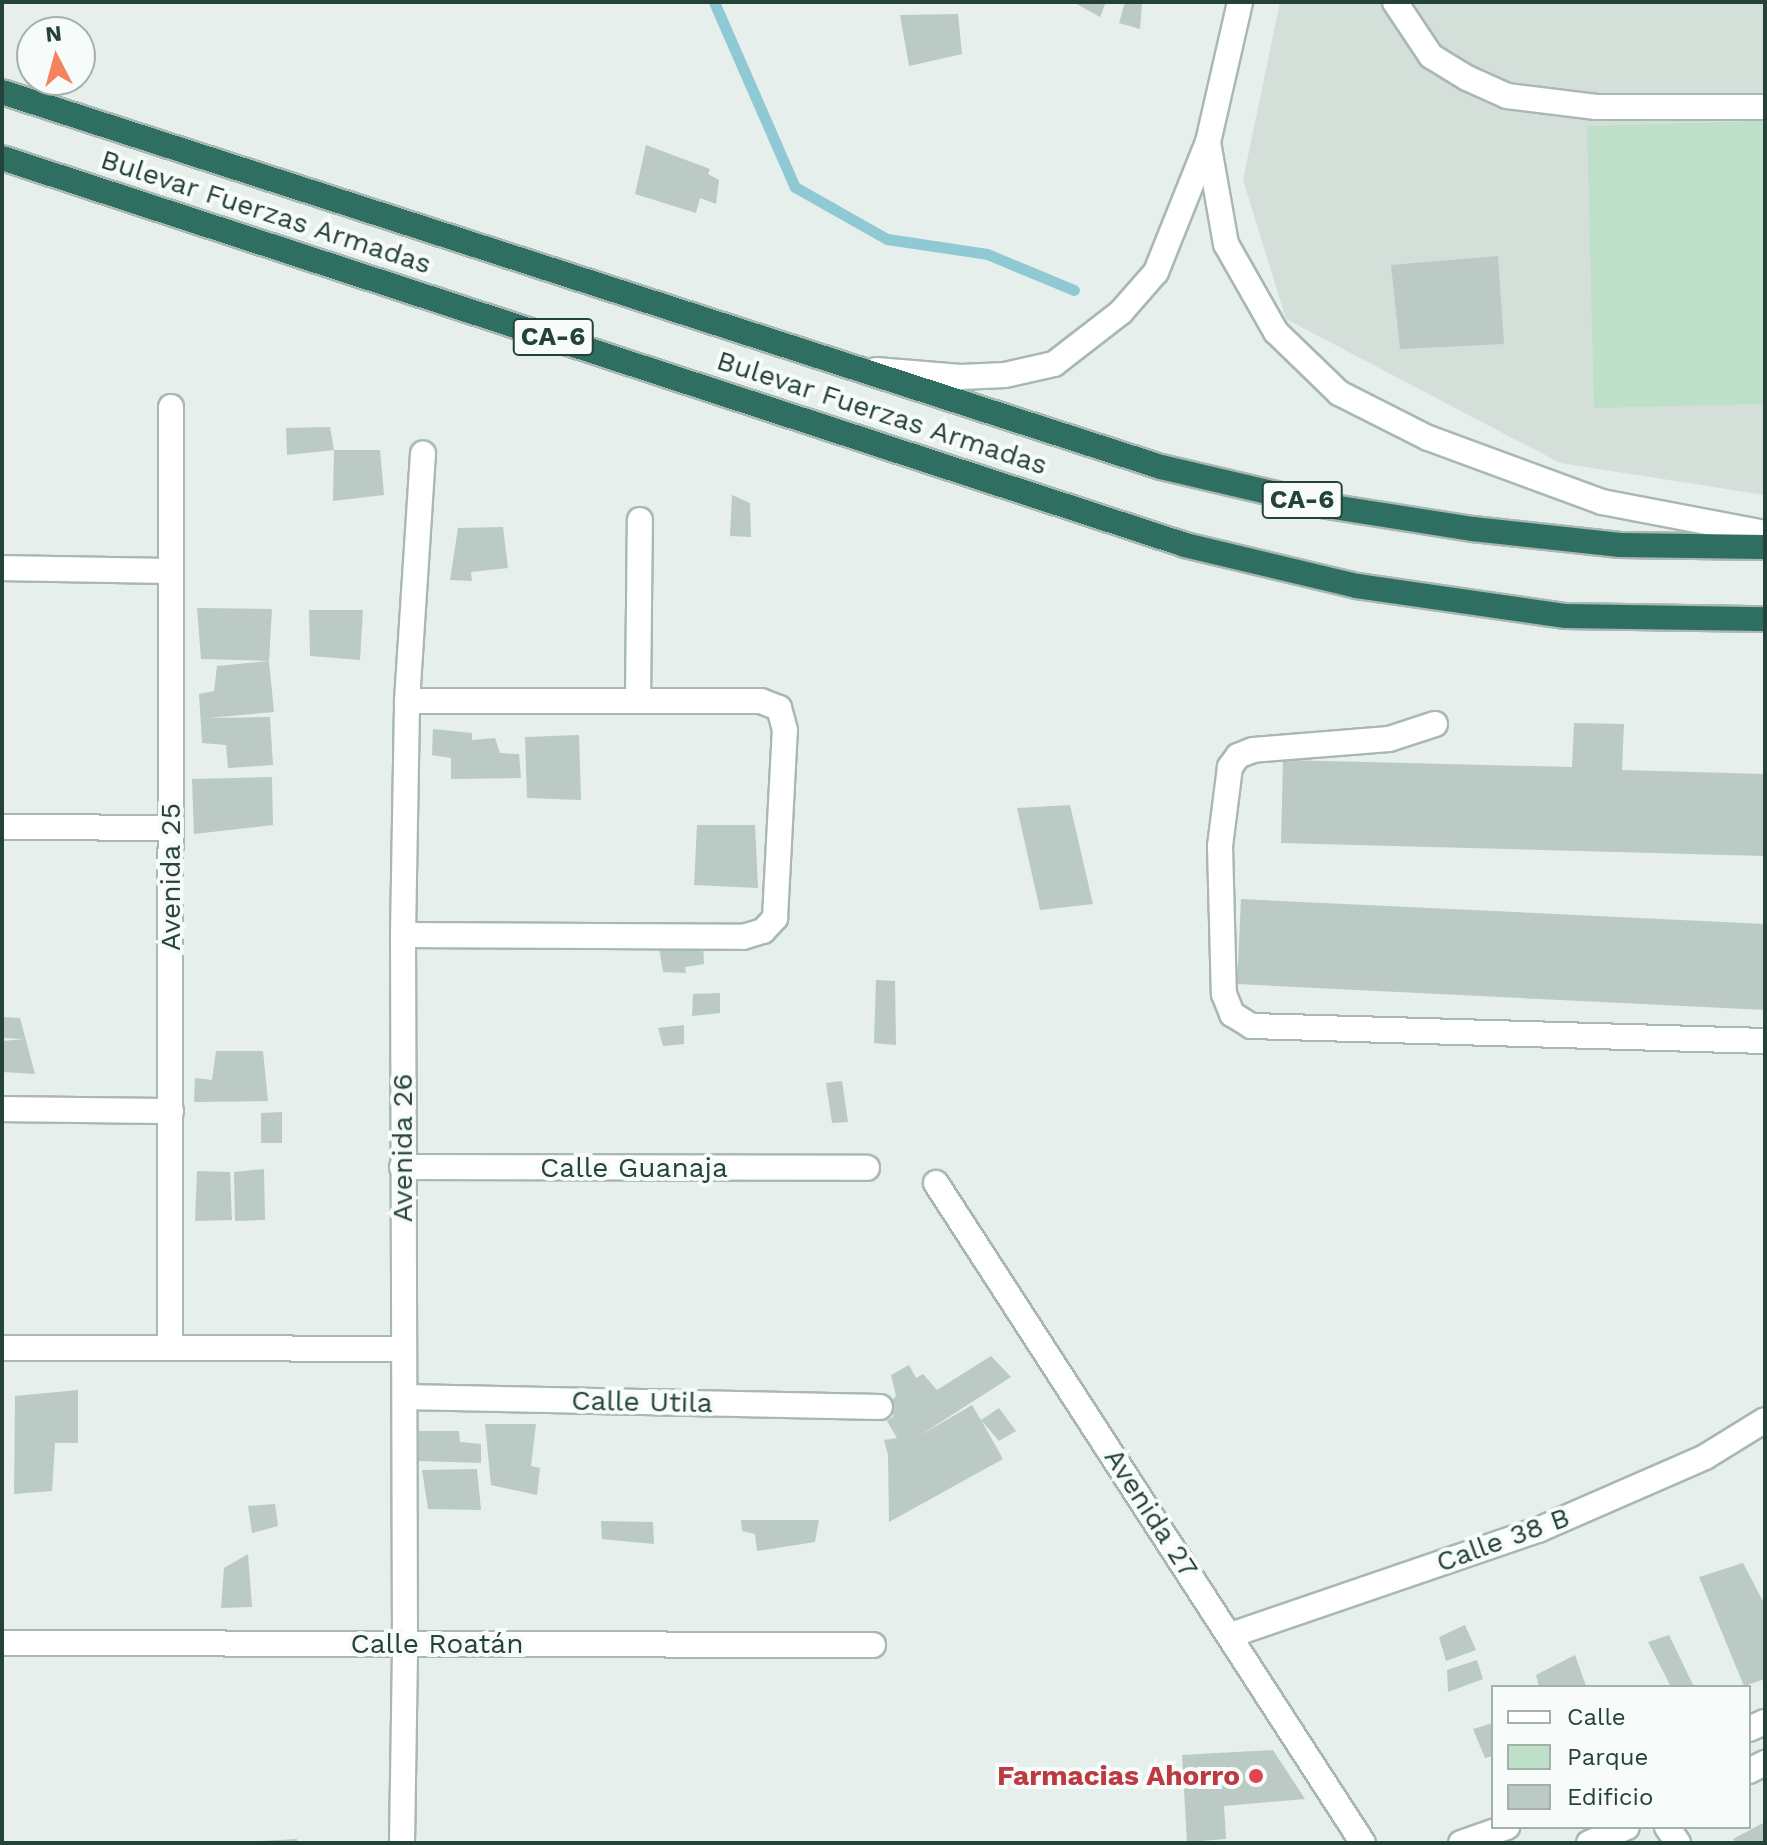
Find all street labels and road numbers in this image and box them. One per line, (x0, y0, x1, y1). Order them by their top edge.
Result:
street label: Bulevar Fuerzas Armadas (96, 142, 436, 282)
road number: CA-6 (511, 315, 595, 359)
street label: Bulevar Fuerzas Armadas (712, 343, 1052, 483)
road number: CA-6 (1260, 478, 1344, 522)
street label: Avenida 25 (154, 803, 188, 951)
street label: Avenida 26 (386, 1073, 420, 1223)
street label: Calle Guanaja (540, 1151, 728, 1185)
street label: Calle Utila (571, 1384, 713, 1420)
street label: Avenida 27 (1097, 1442, 1205, 1584)
street label: Calle 38 B (1432, 1500, 1574, 1580)
street label: Calle Roatán (350, 1627, 524, 1661)

